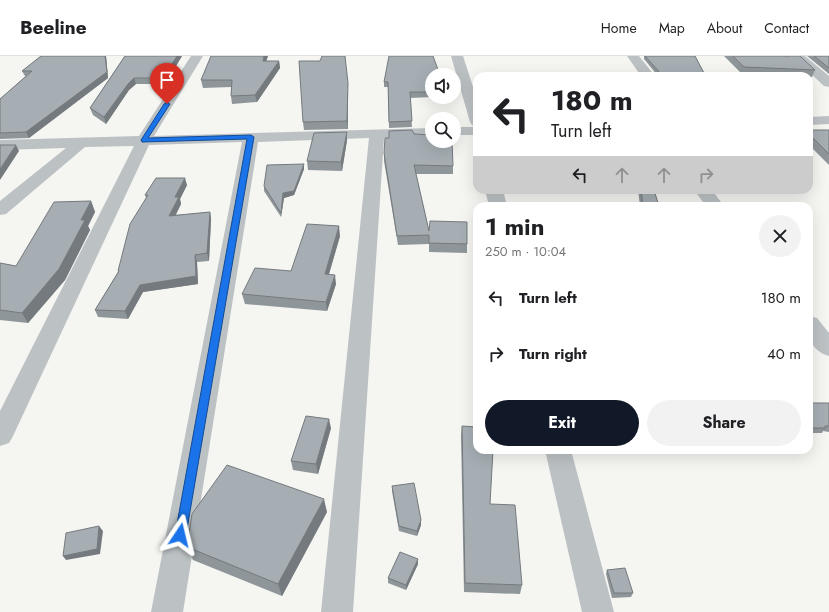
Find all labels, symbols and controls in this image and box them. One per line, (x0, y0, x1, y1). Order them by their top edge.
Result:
text: Beeline (20, 14, 87, 41)
text: Home (601, 18, 637, 38)
text: Map (659, 18, 685, 38)
text: About (707, 18, 742, 38)
text: Contact (764, 18, 809, 38)
pin (150, 63, 184, 104)
map controls (425, 68, 461, 148)
button: sound (425, 68, 461, 104)
icon: arrive (156, 69, 178, 91)
text: 180 m (551, 80, 633, 121)
icon: left (485, 88, 537, 140)
button: search (425, 112, 461, 148)
text: Turn left (551, 118, 611, 144)
icon: left (569, 164, 591, 186)
icon: ahead (611, 164, 633, 186)
icon: ahead (653, 164, 675, 186)
icon: right (695, 164, 717, 186)
text: 1 min (485, 209, 545, 244)
button: close (759, 215, 801, 257)
text: 250 m · 10:04 (485, 242, 566, 261)
icon: left (485, 287, 507, 309)
text: Turn left (519, 287, 577, 309)
text: 180 m (761, 287, 801, 309)
icon: right (485, 343, 507, 365)
text: Turn right (519, 343, 587, 365)
text: 40 m (767, 343, 801, 365)
button: Exit (485, 400, 639, 446)
button: Share (647, 400, 801, 446)
position arrow (159, 514, 201, 556)

